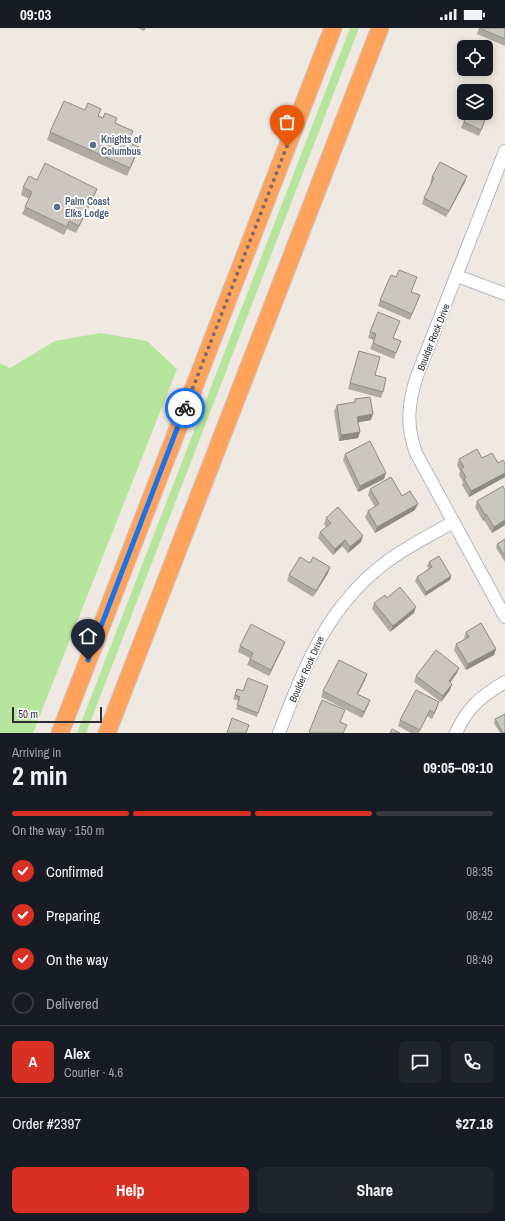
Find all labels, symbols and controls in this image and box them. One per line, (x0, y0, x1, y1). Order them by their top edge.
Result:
text: 09:03 (20, 4, 51, 25)
map controls (457, 40, 493, 120)
button: locate (457, 40, 493, 76)
button: layers (457, 84, 493, 120)
pin (270, 105, 304, 146)
icon: bag (276, 111, 298, 133)
place label: Knights of Columbus (101, 133, 142, 158)
marker: Knights of Columbus (88, 140, 98, 150)
place label: Palm Coast Elks Lodge (65, 195, 110, 220)
marker: Palm Coast Elks Lodge (52, 202, 62, 212)
street label: Boulder Rock Drive (414, 301, 453, 373)
courier (165, 388, 205, 428)
icon: bike (174, 397, 196, 419)
pin (71, 619, 105, 660)
icon: home (77, 625, 99, 647)
street label: Boulder Rock Drive (286, 634, 327, 704)
scale bar (12, 705, 102, 724)
text: 50 m (18, 707, 38, 721)
text: Arriving in (12, 744, 61, 761)
text: 09:05–09:10 (423, 757, 493, 778)
text: 2 min (12, 758, 68, 793)
text: On the way · 150 m (12, 822, 104, 839)
icon: check (12, 860, 34, 882)
text: Confirmed (46, 861, 103, 882)
text: 08:35 (466, 863, 493, 880)
icon: check (12, 904, 34, 926)
text: Preparing (46, 905, 100, 926)
text: 08:42 (466, 907, 493, 924)
icon: check (12, 948, 34, 970)
text: On the way (46, 949, 108, 970)
text: 08:49 (466, 951, 493, 968)
text: Delivered (46, 993, 99, 1014)
button: chat (399, 1041, 441, 1083)
button: phone (451, 1041, 493, 1083)
text: Alex (64, 1043, 90, 1064)
text: A (29, 1051, 37, 1072)
text: Courier · 4.6 (64, 1064, 123, 1081)
text: Order #2397 (12, 1113, 81, 1134)
text: $27.18 (455, 1113, 493, 1134)
button: Help (12, 1167, 249, 1213)
button: Share (257, 1167, 493, 1213)

